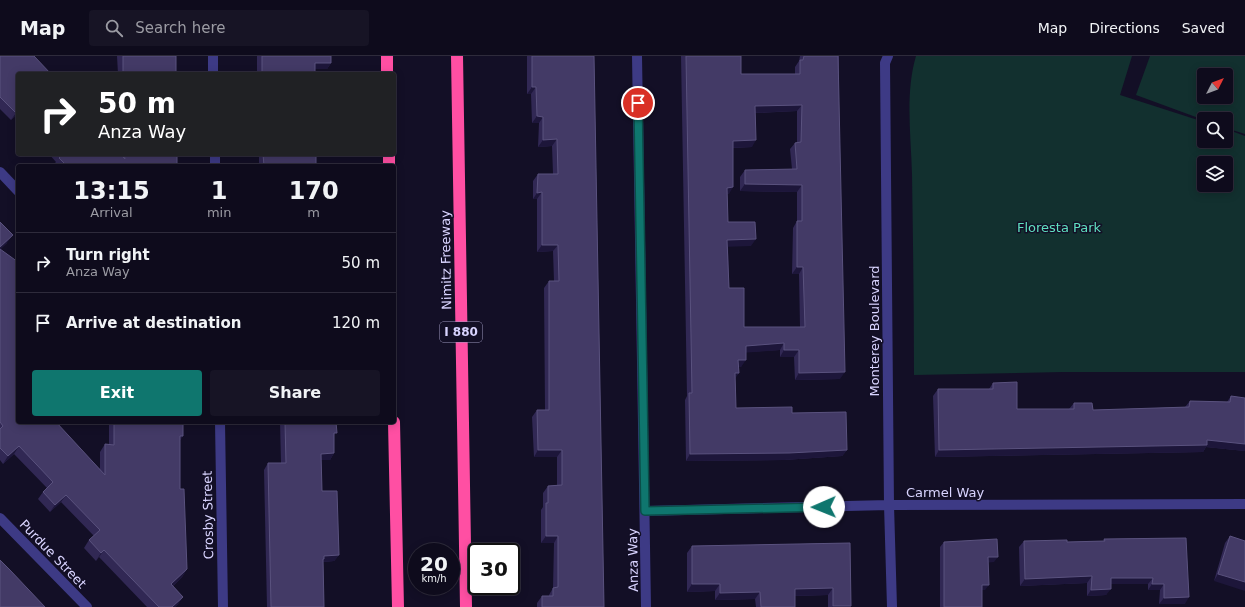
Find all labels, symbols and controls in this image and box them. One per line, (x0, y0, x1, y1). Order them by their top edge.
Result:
search box (89, 10, 369, 46)
text: Map (20, 17, 65, 39)
icon: search (103, 17, 125, 39)
text: Search here (135, 19, 225, 37)
text: Map (1038, 20, 1067, 36)
text: Directions (1089, 20, 1160, 36)
text: Saved (1182, 20, 1225, 36)
north arrow (1197, 68, 1233, 104)
map controls (1197, 68, 1233, 192)
pin (621, 86, 655, 120)
text: 50 m (98, 87, 176, 120)
icon: right (32, 88, 84, 140)
icon: arrive (627, 92, 649, 114)
button: search (1197, 112, 1233, 148)
text: Anza Way (98, 121, 186, 142)
button: layers (1197, 156, 1233, 192)
text: 13:15 (73, 177, 150, 205)
text: 1 (211, 177, 227, 205)
text: 170 (289, 177, 339, 205)
text: Arrival (90, 205, 133, 220)
text: min (207, 205, 231, 220)
text: m (307, 205, 320, 220)
street label: Nimitz Freeway (438, 210, 454, 310)
park label: Floresta Park (1017, 220, 1102, 235)
text: Turn right (66, 246, 150, 264)
icon: right (32, 252, 54, 274)
text: 50 m (342, 254, 380, 272)
text: Anza Way (66, 264, 130, 279)
street label: Monterey Boulevard (867, 265, 882, 397)
icon: arrive (32, 312, 54, 334)
text: Arrive at destination (66, 314, 241, 332)
text: 120 m (332, 314, 380, 332)
road number: I 880 (440, 322, 482, 342)
button: Exit (32, 370, 202, 416)
button: Share (210, 370, 380, 416)
street label: Crosby Street (200, 471, 216, 559)
street label: Carmel Way (906, 485, 984, 500)
position arrow (803, 486, 845, 528)
street label: Purdue Street (17, 517, 89, 591)
street label: Anza Way (625, 528, 641, 592)
speed limit sign: 30 (468, 543, 520, 595)
text: 20 (420, 552, 448, 576)
text: km/h (421, 573, 447, 584)

